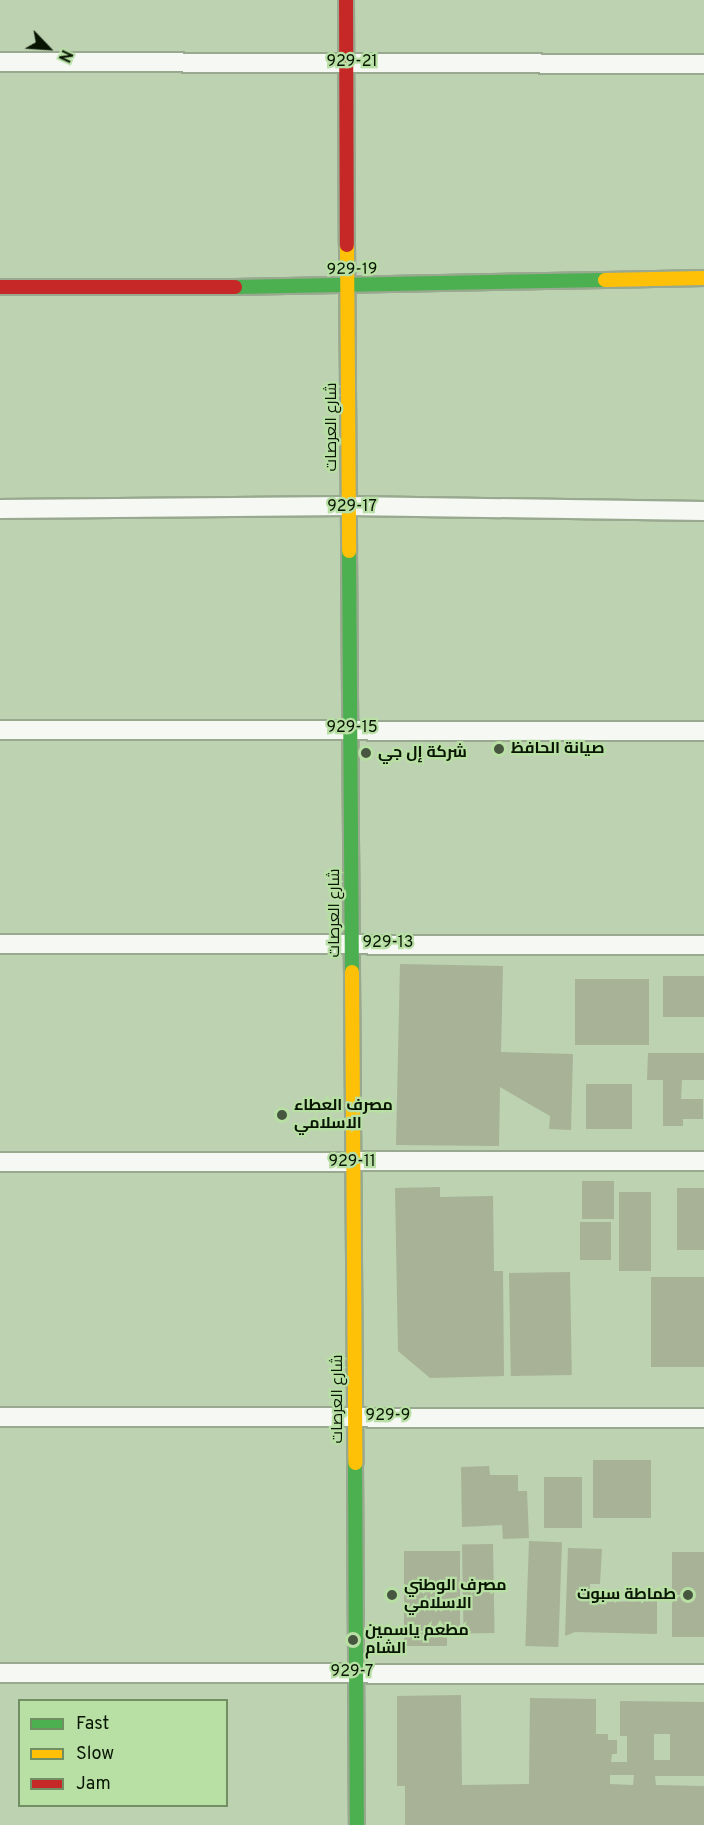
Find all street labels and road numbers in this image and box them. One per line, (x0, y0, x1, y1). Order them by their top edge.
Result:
street label: 929-21 (326, 52, 378, 72)
street label: 929-19 (326, 260, 378, 280)
street label: شارع العرصات (322, 383, 342, 471)
street label: 929-17 (327, 497, 377, 517)
street label: 929-15 (326, 718, 378, 738)
street label: شارع العرصات (325, 869, 345, 957)
street label: 929-13 (363, 933, 413, 953)
street label: 929-11 (328, 1152, 376, 1172)
street label: شارع العرصات (328, 1355, 348, 1443)
street label: 929-9 (366, 1406, 410, 1426)
street label: 929-7 (331, 1662, 373, 1682)

